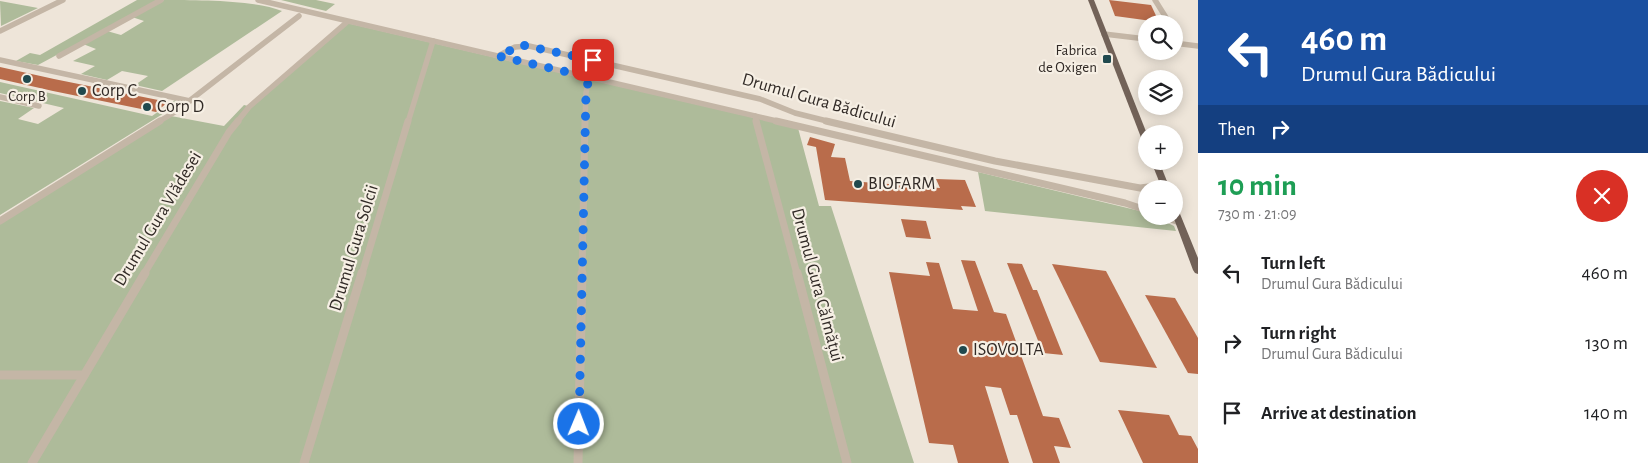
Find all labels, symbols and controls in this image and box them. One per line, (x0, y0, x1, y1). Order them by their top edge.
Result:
map controls (1138, 15, 1183, 225)
button: search (1138, 15, 1183, 60)
icon: left (1218, 20, 1283, 85)
text: 460 m (1301, 22, 1387, 57)
pin (572, 39, 614, 81)
place label: Fabrica de Oxigen (1038, 43, 1097, 75)
icon: arrive (579, 46, 607, 74)
marker: Fabrica de Oxigen (1101, 53, 1113, 65)
text: Drumul Gura Bădicului (1301, 63, 1496, 85)
street label: Drumul Gura Bădicului (740, 70, 898, 132)
button: layers (1138, 70, 1183, 115)
marker: Corp B (21, 73, 33, 85)
place label: Corp C (92, 82, 137, 100)
marker: Corp C (76, 85, 88, 97)
place label: Corp B (8, 89, 46, 104)
place label: Corp D (157, 98, 204, 116)
marker: Corp D (141, 101, 153, 113)
icon: right (1266, 115, 1294, 143)
text: Then (1218, 120, 1256, 139)
button: + (1138, 125, 1183, 170)
street label: Drumul Gura Vlădesei (111, 149, 205, 289)
button: close (1576, 170, 1628, 222)
text: 10 min (1218, 171, 1297, 201)
place label: BIOFARM (868, 175, 936, 193)
marker: BIOFARM (852, 178, 864, 190)
button: − (1138, 180, 1183, 225)
street label: Drumul Gura Solcii (326, 183, 382, 313)
street label: Drumul Gura Călmățui (787, 206, 846, 364)
text: 730 m · 21:09 (1218, 206, 1297, 222)
text: Turn left (1261, 254, 1325, 273)
icon: left (1218, 259, 1246, 287)
text: 460 m (1582, 264, 1628, 283)
text: Drumul Gura Bădicului (1261, 276, 1403, 292)
text: Turn right (1261, 324, 1336, 343)
icon: right (1218, 329, 1246, 357)
text: 130 m (1585, 334, 1628, 353)
place label: ISOVOLTA (973, 341, 1044, 359)
marker: ISOVOLTA (957, 344, 969, 356)
text: Drumul Gura Bădicului (1261, 346, 1403, 362)
position arrow (552, 397, 604, 449)
icon: arrive (1218, 399, 1246, 427)
text: Arrive at destination (1261, 404, 1417, 423)
text: 140 m (1584, 404, 1628, 423)

